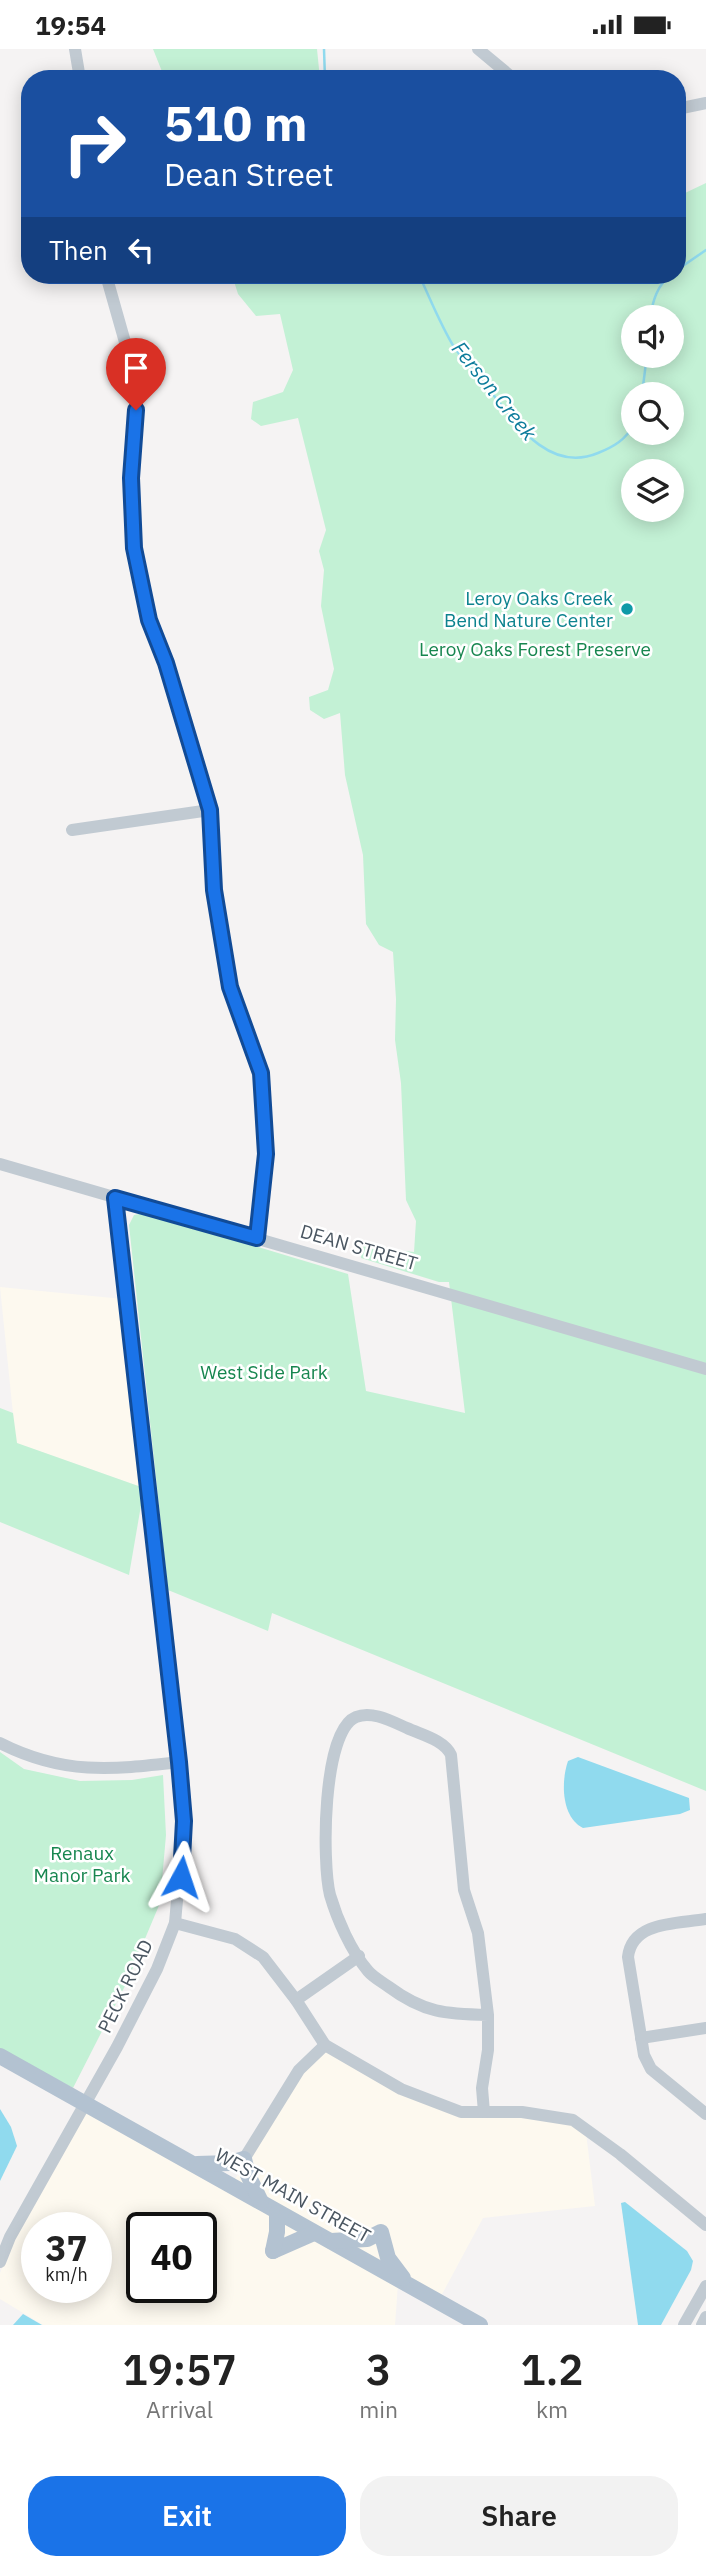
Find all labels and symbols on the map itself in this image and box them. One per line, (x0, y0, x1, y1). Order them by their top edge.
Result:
water label: Ferson Creek (446, 335, 544, 447)
pin (106, 338, 166, 410)
place label: Leroy Oaks Creek Bend Nature Center (444, 586, 613, 632)
marker: Leroy Oaks Creek Bend Nature Center (619, 601, 635, 617)
park label: Leroy Oaks Forest Preserve (419, 637, 651, 661)
street label: DEAN STREET (298, 1219, 420, 1275)
park label: West Side Park (200, 1360, 328, 1384)
position arrow (144, 1840, 218, 1914)
park label: Renaux Manor Park (34, 1841, 130, 1887)
street label: PECK ROAD (92, 1935, 158, 2037)
street label: WEST MAIN STREET (211, 2142, 375, 2248)
speed limit sign: 40 (126, 2212, 217, 2303)

